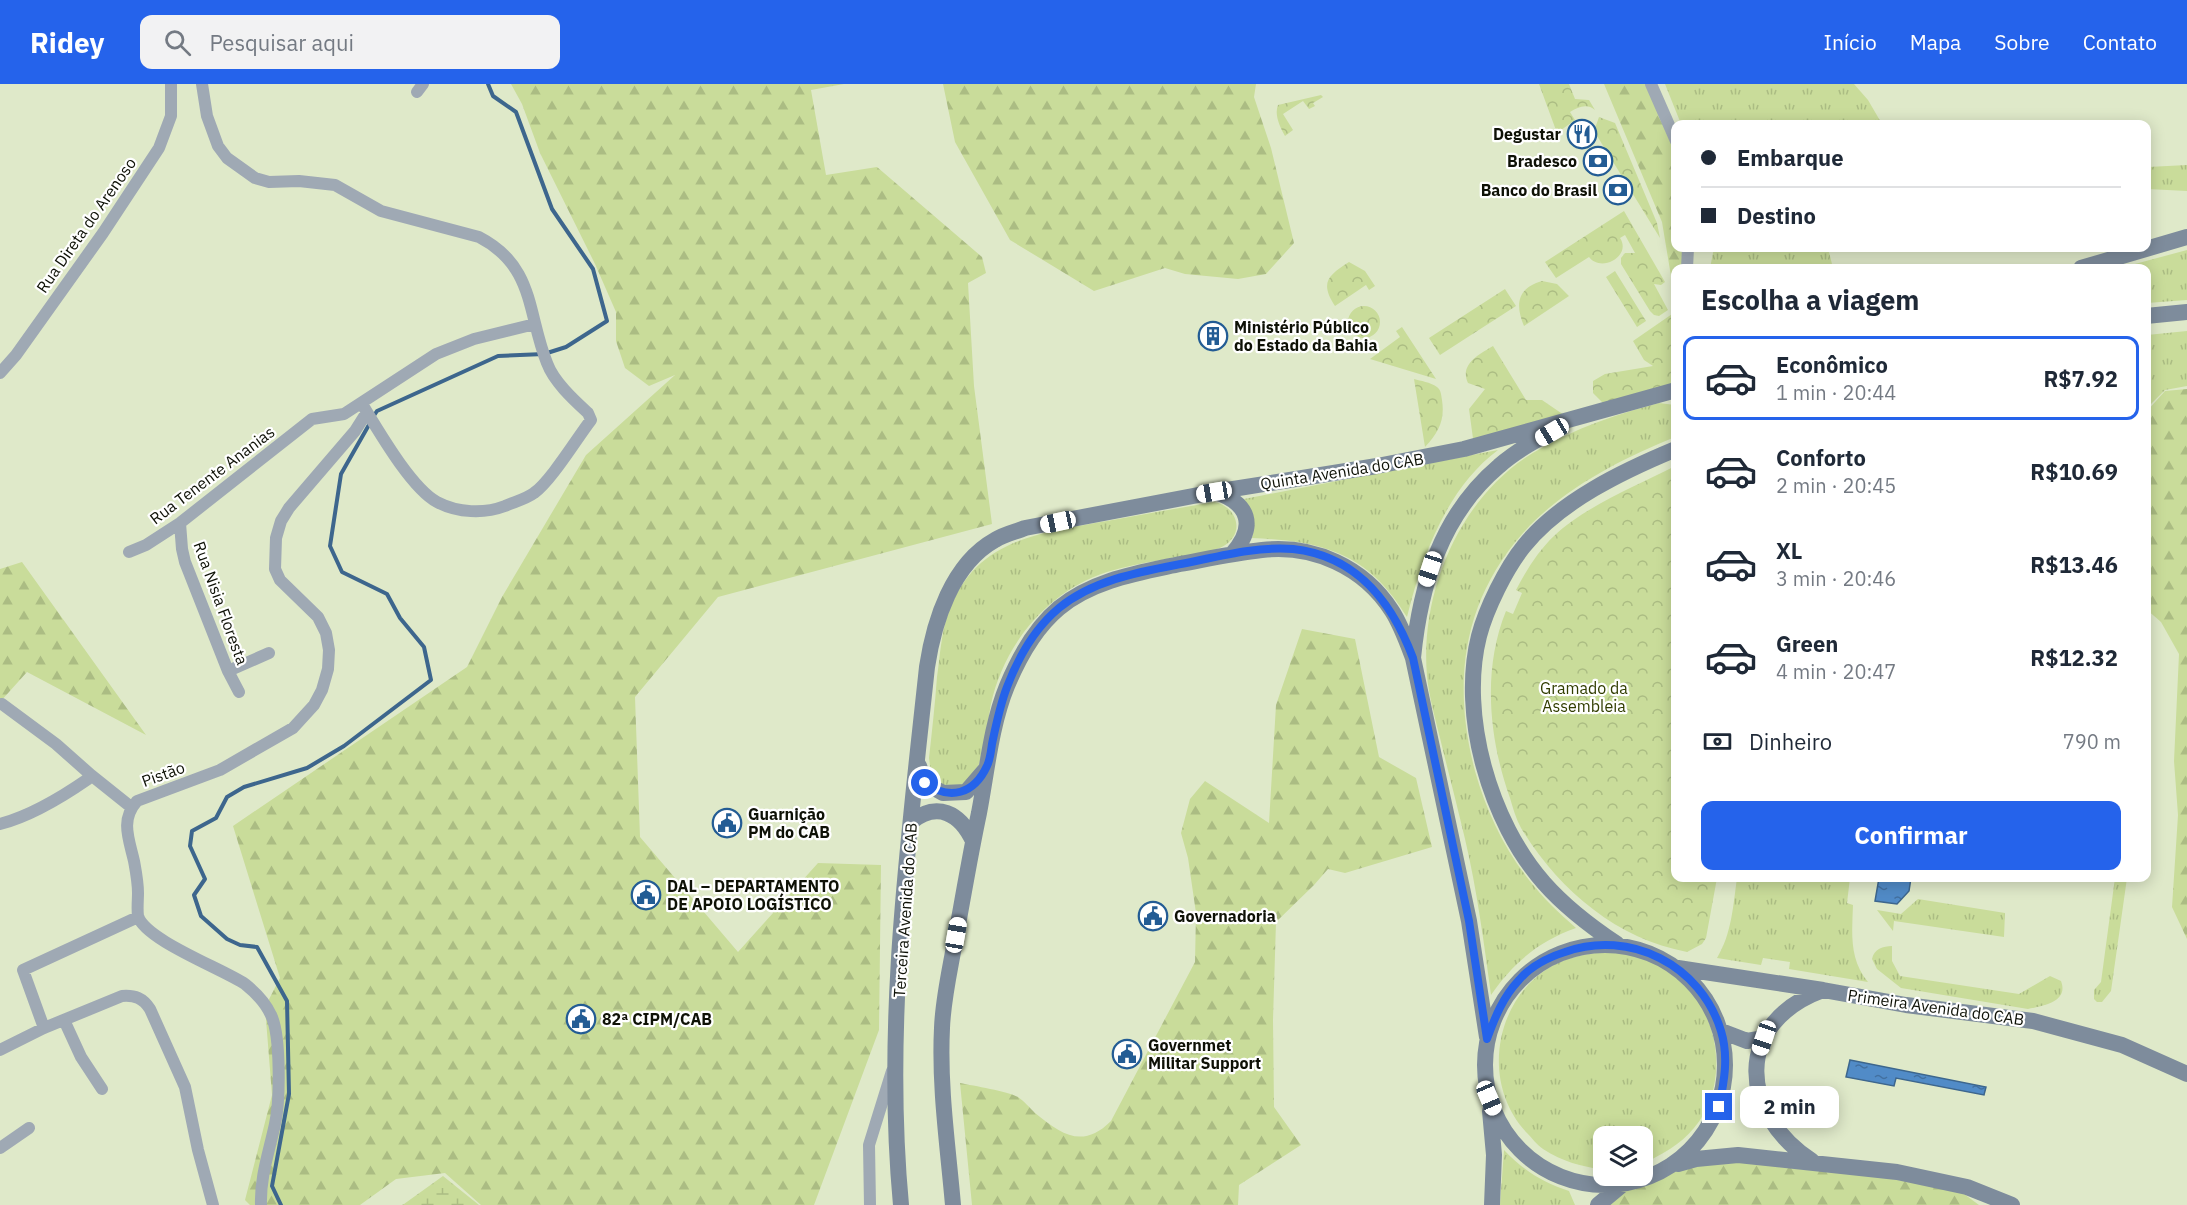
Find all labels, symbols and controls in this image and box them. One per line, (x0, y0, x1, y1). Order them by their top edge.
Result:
search box (140, 15, 560, 69)
text: Ridey (30, 24, 104, 61)
icon: search (161, 26, 194, 59)
text: Pesquisar aqui (209, 28, 354, 57)
text: Início (1824, 28, 1877, 56)
text: Mapa (1910, 28, 1961, 56)
text: Sobre (1994, 28, 2050, 56)
text: Contato (2083, 28, 2157, 56)
restaurant icon: Degustar (1566, 118, 1598, 150)
place label: Degustar (1493, 124, 1562, 144)
text: Embarque (1737, 143, 1844, 172)
bank icon: Bradesco (1582, 145, 1614, 177)
place label: Bradesco (1507, 151, 1577, 171)
street label: Rua Direta do Arenoso (32, 153, 140, 296)
bank icon: Banco do Brasil (1602, 174, 1634, 206)
place label: Banco do Brasil (1481, 180, 1597, 200)
text: Destino (1737, 201, 1816, 230)
text: Escolha a viagem (1701, 282, 1919, 317)
place label: Ministério Público do Estado da Bahia (1234, 317, 1378, 355)
building icon: Ministério Público do Estado da Bahia (1197, 320, 1229, 352)
text: Econômico (1776, 350, 1888, 379)
icon: car (1704, 351, 1758, 405)
text: R$7.92 (2044, 364, 2118, 393)
text: 1 min · 20:44 (1776, 379, 1896, 406)
car (1532, 415, 1572, 449)
street label: Rua Tenente Ananias (146, 422, 278, 528)
text: Conforto (1776, 443, 1866, 472)
icon: car (1704, 444, 1758, 498)
street label: Quinta Avenida do CAB (1259, 448, 1425, 494)
text: R$10.69 (2030, 457, 2118, 486)
text: 2 min · 20:45 (1776, 472, 1896, 499)
car (1195, 480, 1233, 504)
car (1039, 509, 1077, 535)
text: XL (1776, 536, 1802, 565)
icon: car (1704, 537, 1758, 591)
street label: Rua Nisia Floresta (189, 539, 253, 668)
car (1416, 549, 1444, 589)
text: R$13.46 (2030, 550, 2118, 579)
text: 3 min · 20:46 (1776, 565, 1896, 592)
text: Green (1776, 629, 1838, 658)
icon: car (1704, 630, 1758, 684)
text: R$12.32 (2030, 643, 2118, 672)
text: 4 min · 20:47 (1776, 658, 1896, 685)
park label: Gramado da Assembleia (1540, 678, 1628, 716)
icon: cash (1701, 725, 1734, 758)
text: Dinheiro (1749, 727, 1832, 756)
text: 790 m (2063, 728, 2121, 755)
street label: Pistão (139, 757, 187, 791)
route start (911, 769, 938, 796)
button: Confirmar (1701, 801, 2121, 870)
place label: Guarnição PM do CAB (748, 804, 830, 842)
public building icon: Guarnição PM do CAB (711, 807, 743, 839)
street label: Terceira Avenida do CAB (889, 822, 921, 998)
place label: DAL – DEPARTAMENTO DE APOIO LOGÍSTICO (667, 876, 840, 914)
public building icon: DAL – DEPARTAMENTO DE APOIO LOGÍSTICO (630, 879, 662, 911)
public building icon: Governadoria (1137, 900, 1169, 932)
place label: Governadoria (1174, 906, 1276, 926)
car (944, 916, 968, 954)
street label: Primeira Avenida do CAB (1846, 985, 2026, 1029)
public building icon: 82ª CIPM/CAB (565, 1003, 597, 1035)
place label: 82ª CIPM/CAB (602, 1009, 712, 1029)
car (1750, 1018, 1778, 1058)
place label: Governmet Militar Support (1148, 1035, 1261, 1073)
public building icon: Governmet Militar Support (1111, 1038, 1143, 1070)
car (1474, 1078, 1504, 1118)
callout: 2 min (1740, 1086, 1839, 1128)
route end (1705, 1093, 1732, 1120)
text: 2 min (1763, 1093, 1816, 1120)
map controls (1593, 1126, 1653, 1186)
button: layers (1593, 1126, 1653, 1186)

